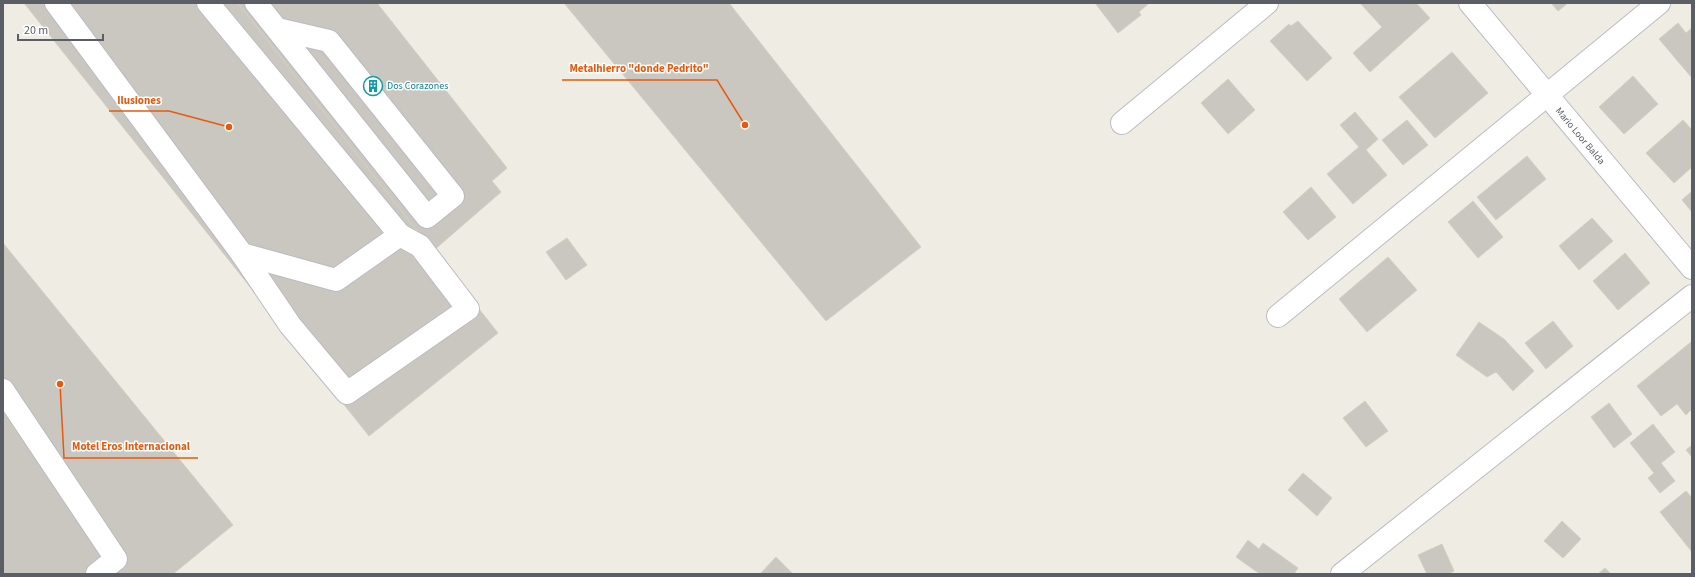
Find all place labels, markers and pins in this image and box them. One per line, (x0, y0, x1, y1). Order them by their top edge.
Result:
callout: Metalhierro "donde Pedrito" (562, 57, 717, 80)
building icon: Dos Corazones (362, 75, 384, 97)
place label: Dos Corazones (387, 79, 448, 93)
callout: Ilusiones (109, 88, 169, 111)
callout: Motel Eros Internacional (64, 435, 198, 458)

